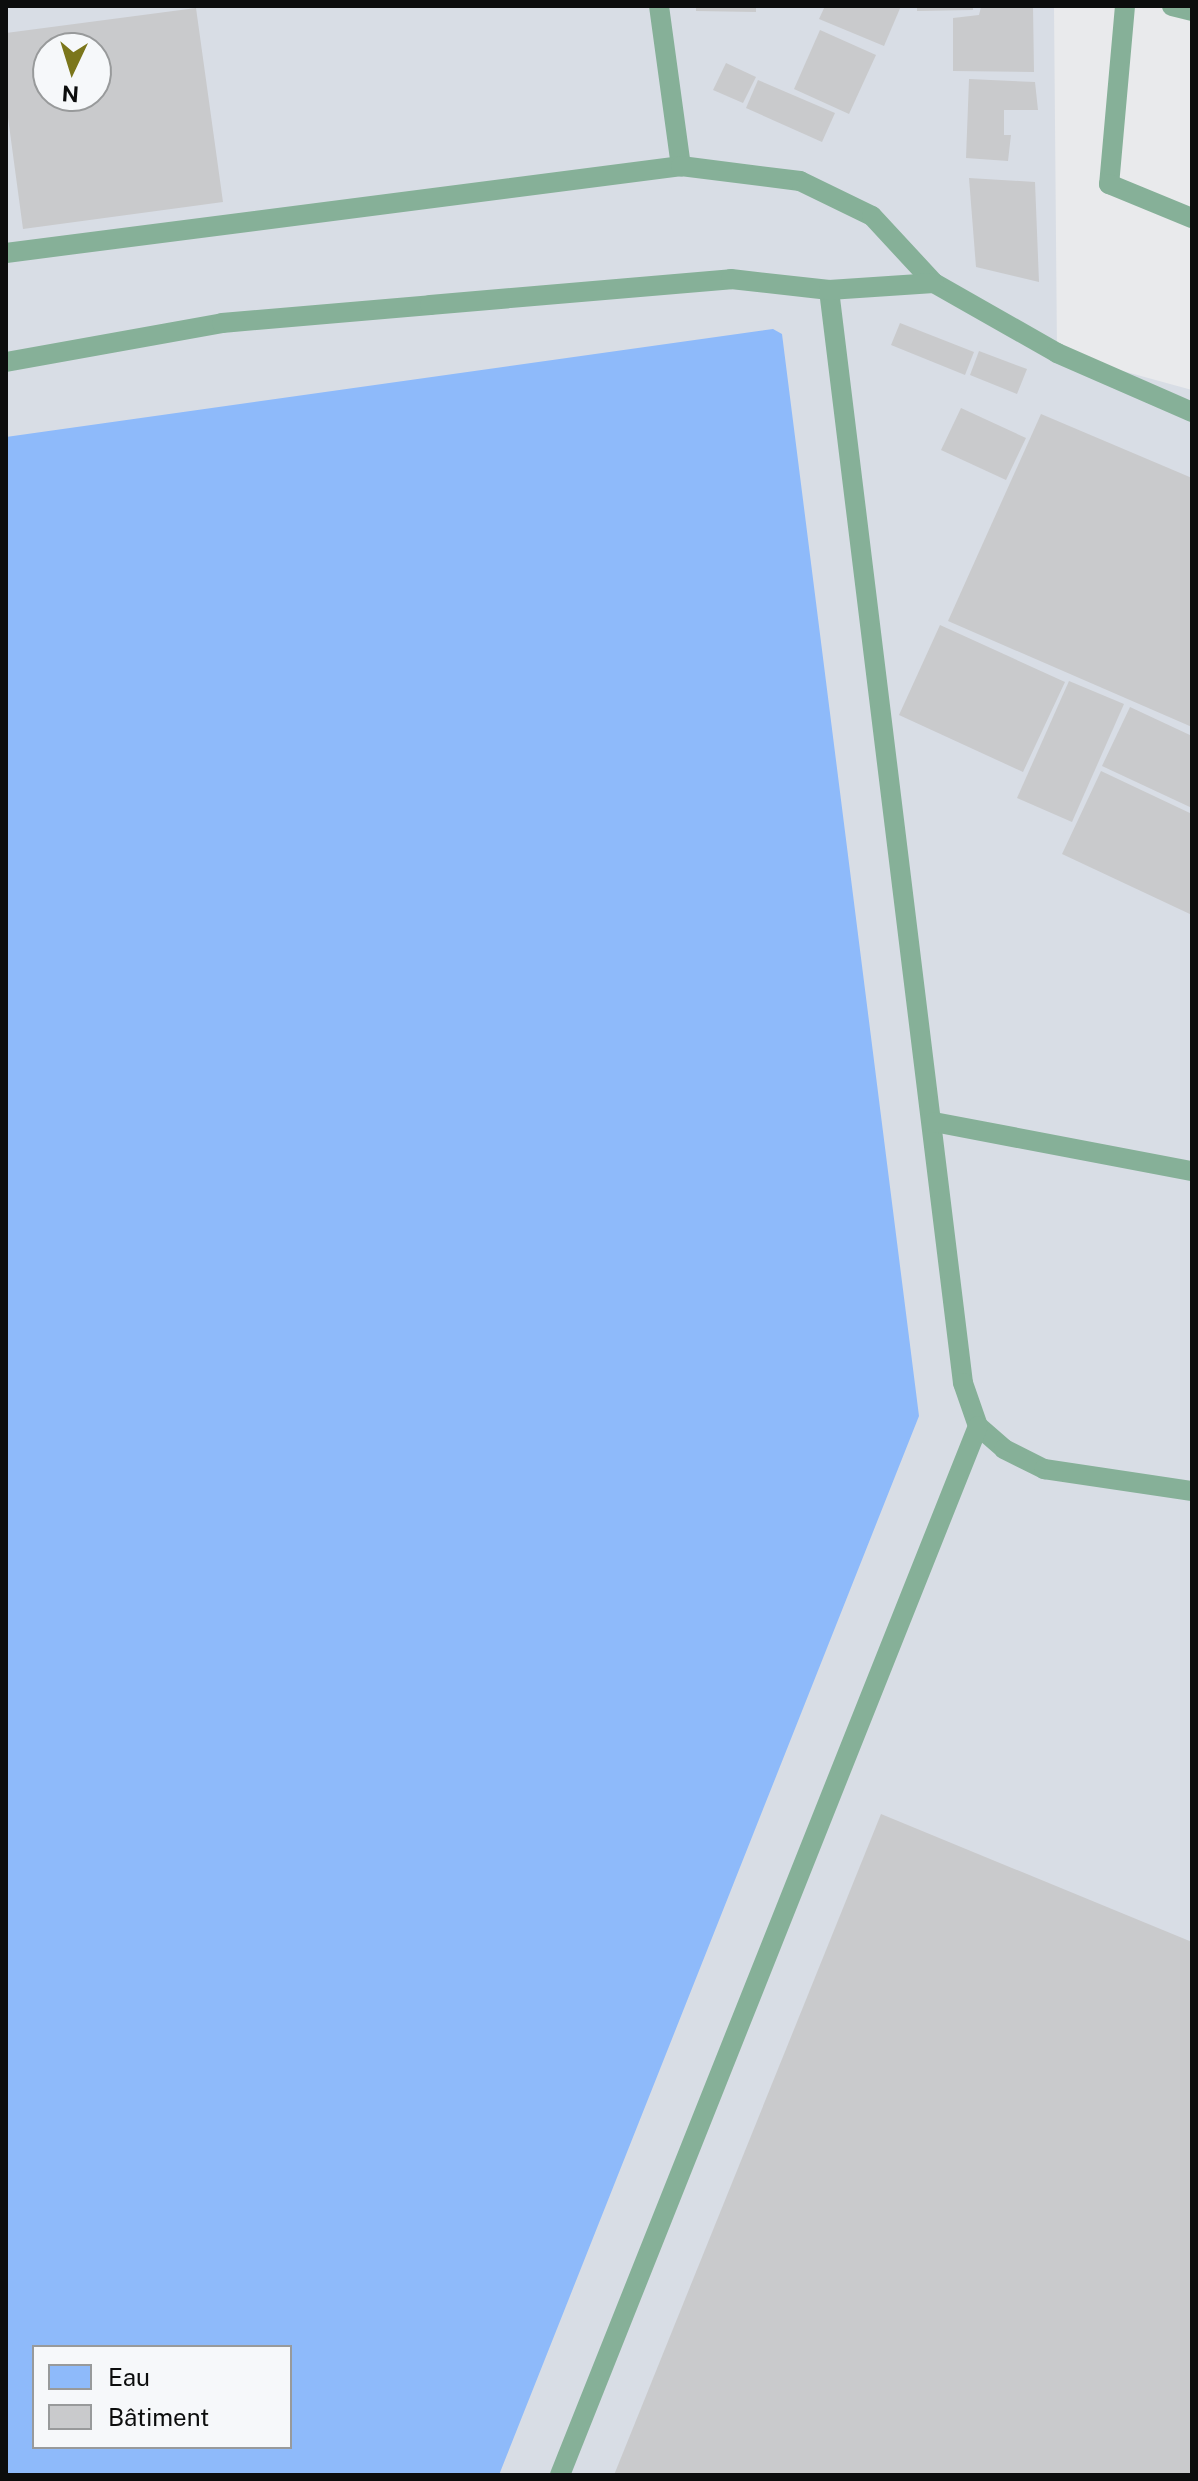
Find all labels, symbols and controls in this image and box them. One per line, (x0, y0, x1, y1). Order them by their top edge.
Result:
north arrow (32, 32, 112, 112)
text: N (61, 80, 80, 108)
legend (32, 2345, 292, 2449)
text: Eau (108, 2363, 150, 2391)
text: Bâtiment (108, 2403, 209, 2431)

